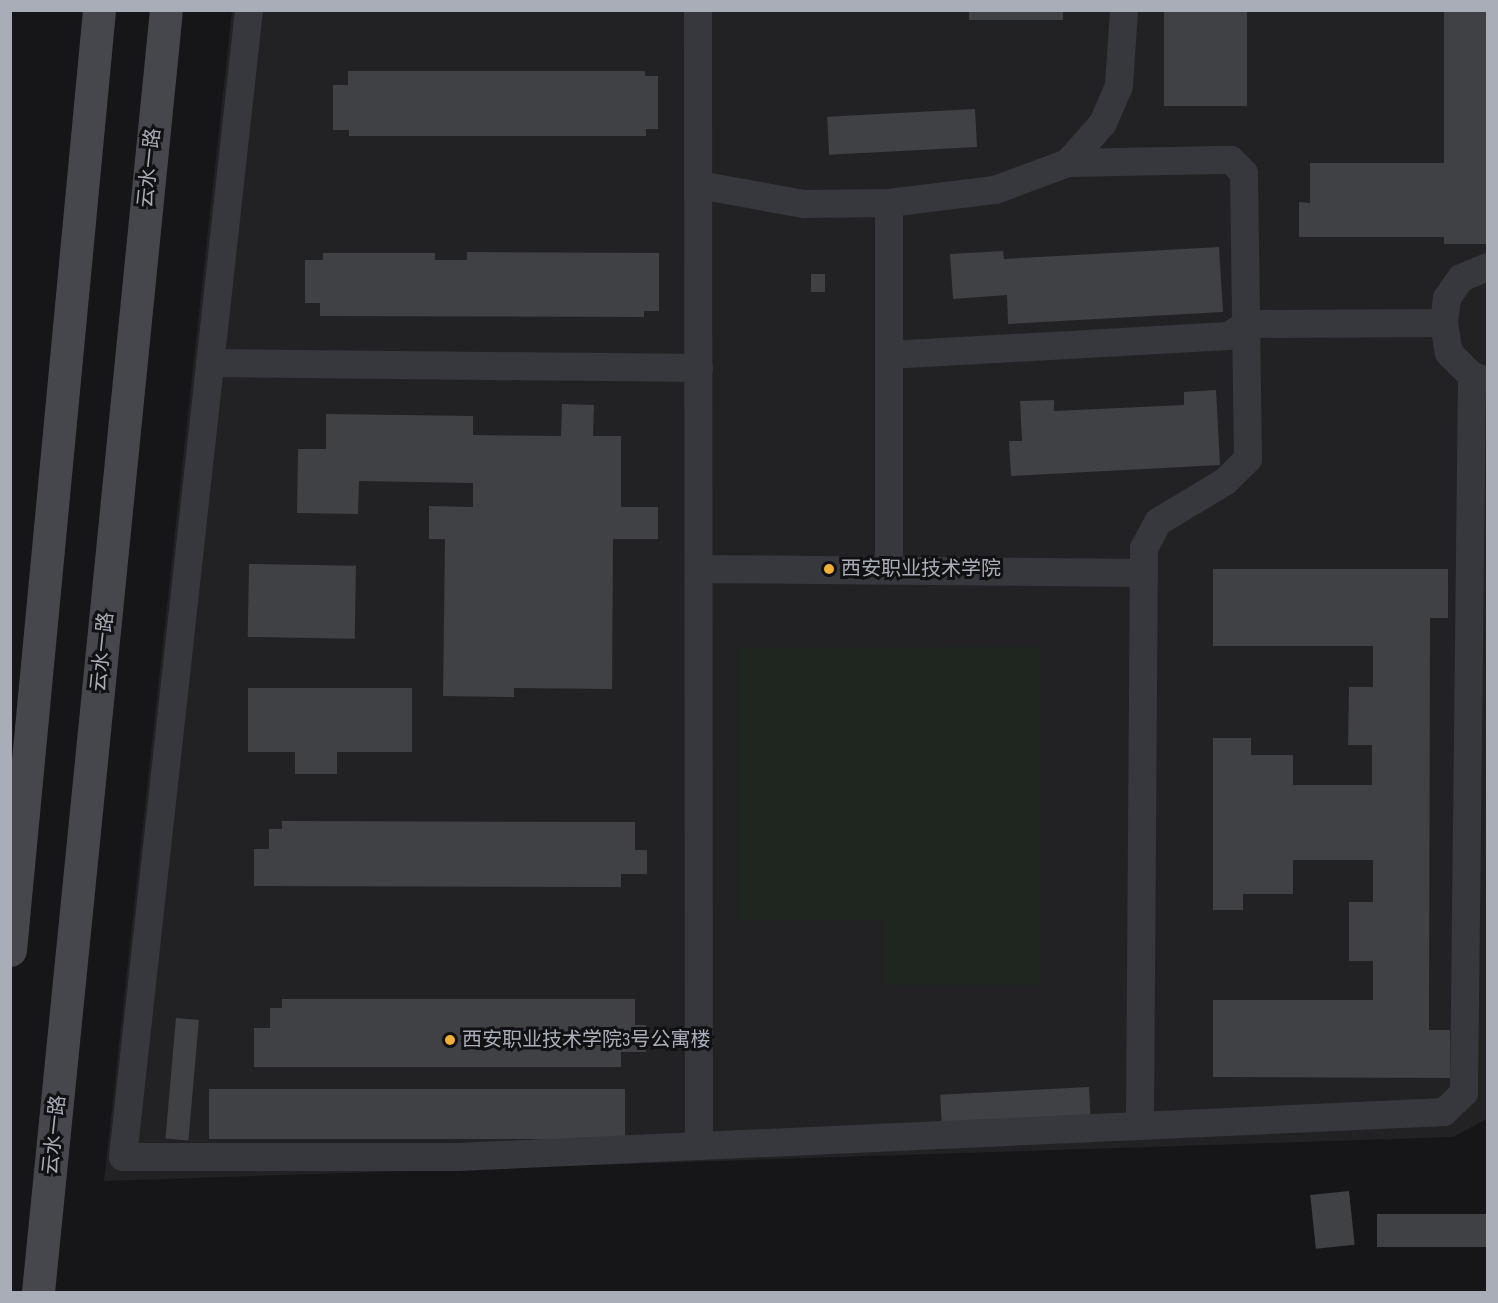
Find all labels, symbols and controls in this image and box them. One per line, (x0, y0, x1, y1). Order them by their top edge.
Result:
street label: 云水一路 (134, 127, 166, 209)
place label: 西安职业技术学院 (841, 557, 1001, 581)
marker: 西安职业技术学院 (822, 562, 836, 576)
street label: 云水一路 (87, 611, 119, 693)
place label: 西安职业技术学院3号公寓楼 (462, 1028, 710, 1052)
marker: 西安职业技术学院3号公寓楼 (443, 1033, 457, 1047)
street label: 云水一路 (39, 1094, 71, 1176)

